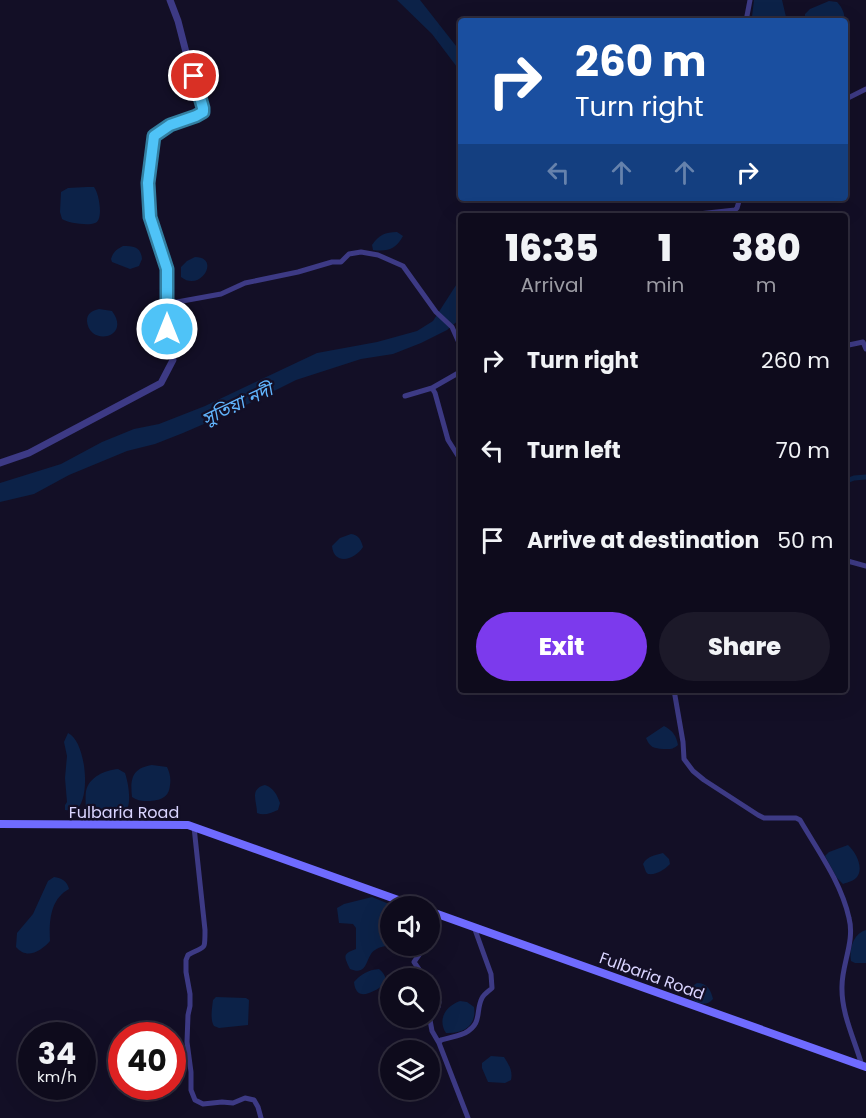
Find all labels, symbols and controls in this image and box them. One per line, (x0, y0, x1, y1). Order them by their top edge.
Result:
text: 260 m (575, 32, 707, 91)
icon: right (476, 42, 554, 120)
pin (168, 50, 219, 101)
icon: arrive (177, 59, 210, 92)
text: Turn right (575, 88, 704, 125)
icon: left (542, 156, 575, 189)
icon: ahead (605, 156, 638, 189)
icon: ahead (668, 156, 701, 189)
icon: right (731, 156, 764, 189)
text: 16:35 (505, 223, 599, 274)
text: 1 (658, 223, 672, 274)
text: 380 (732, 223, 801, 274)
text: Arrival (520, 271, 583, 299)
text: min (646, 271, 684, 299)
text: m (756, 271, 776, 299)
position arrow (135, 297, 199, 361)
icon: right (476, 344, 509, 377)
text: Turn right (527, 345, 638, 376)
text: 260 m (761, 345, 830, 376)
water label: সুতিয়া নদী (197, 375, 280, 431)
icon: left (476, 434, 509, 467)
text: Turn left (527, 435, 621, 466)
text: 70 m (776, 435, 830, 466)
icon: arrive (476, 524, 509, 557)
text: Arrive at destination (527, 525, 759, 556)
text: 50 m (777, 525, 833, 556)
button: Exit (476, 612, 647, 681)
button: Share (659, 612, 830, 681)
street label: Fulbaria Road (69, 801, 179, 824)
map controls (380, 896, 440, 1100)
button: sound (380, 896, 440, 956)
street label: Fulbaria Road (596, 946, 708, 1006)
button: search (380, 968, 440, 1028)
speed limit sign: 40 (108, 1022, 186, 1100)
text: 34 (38, 1032, 76, 1075)
button: layers (380, 1040, 440, 1100)
text: km/h (37, 1066, 77, 1087)

